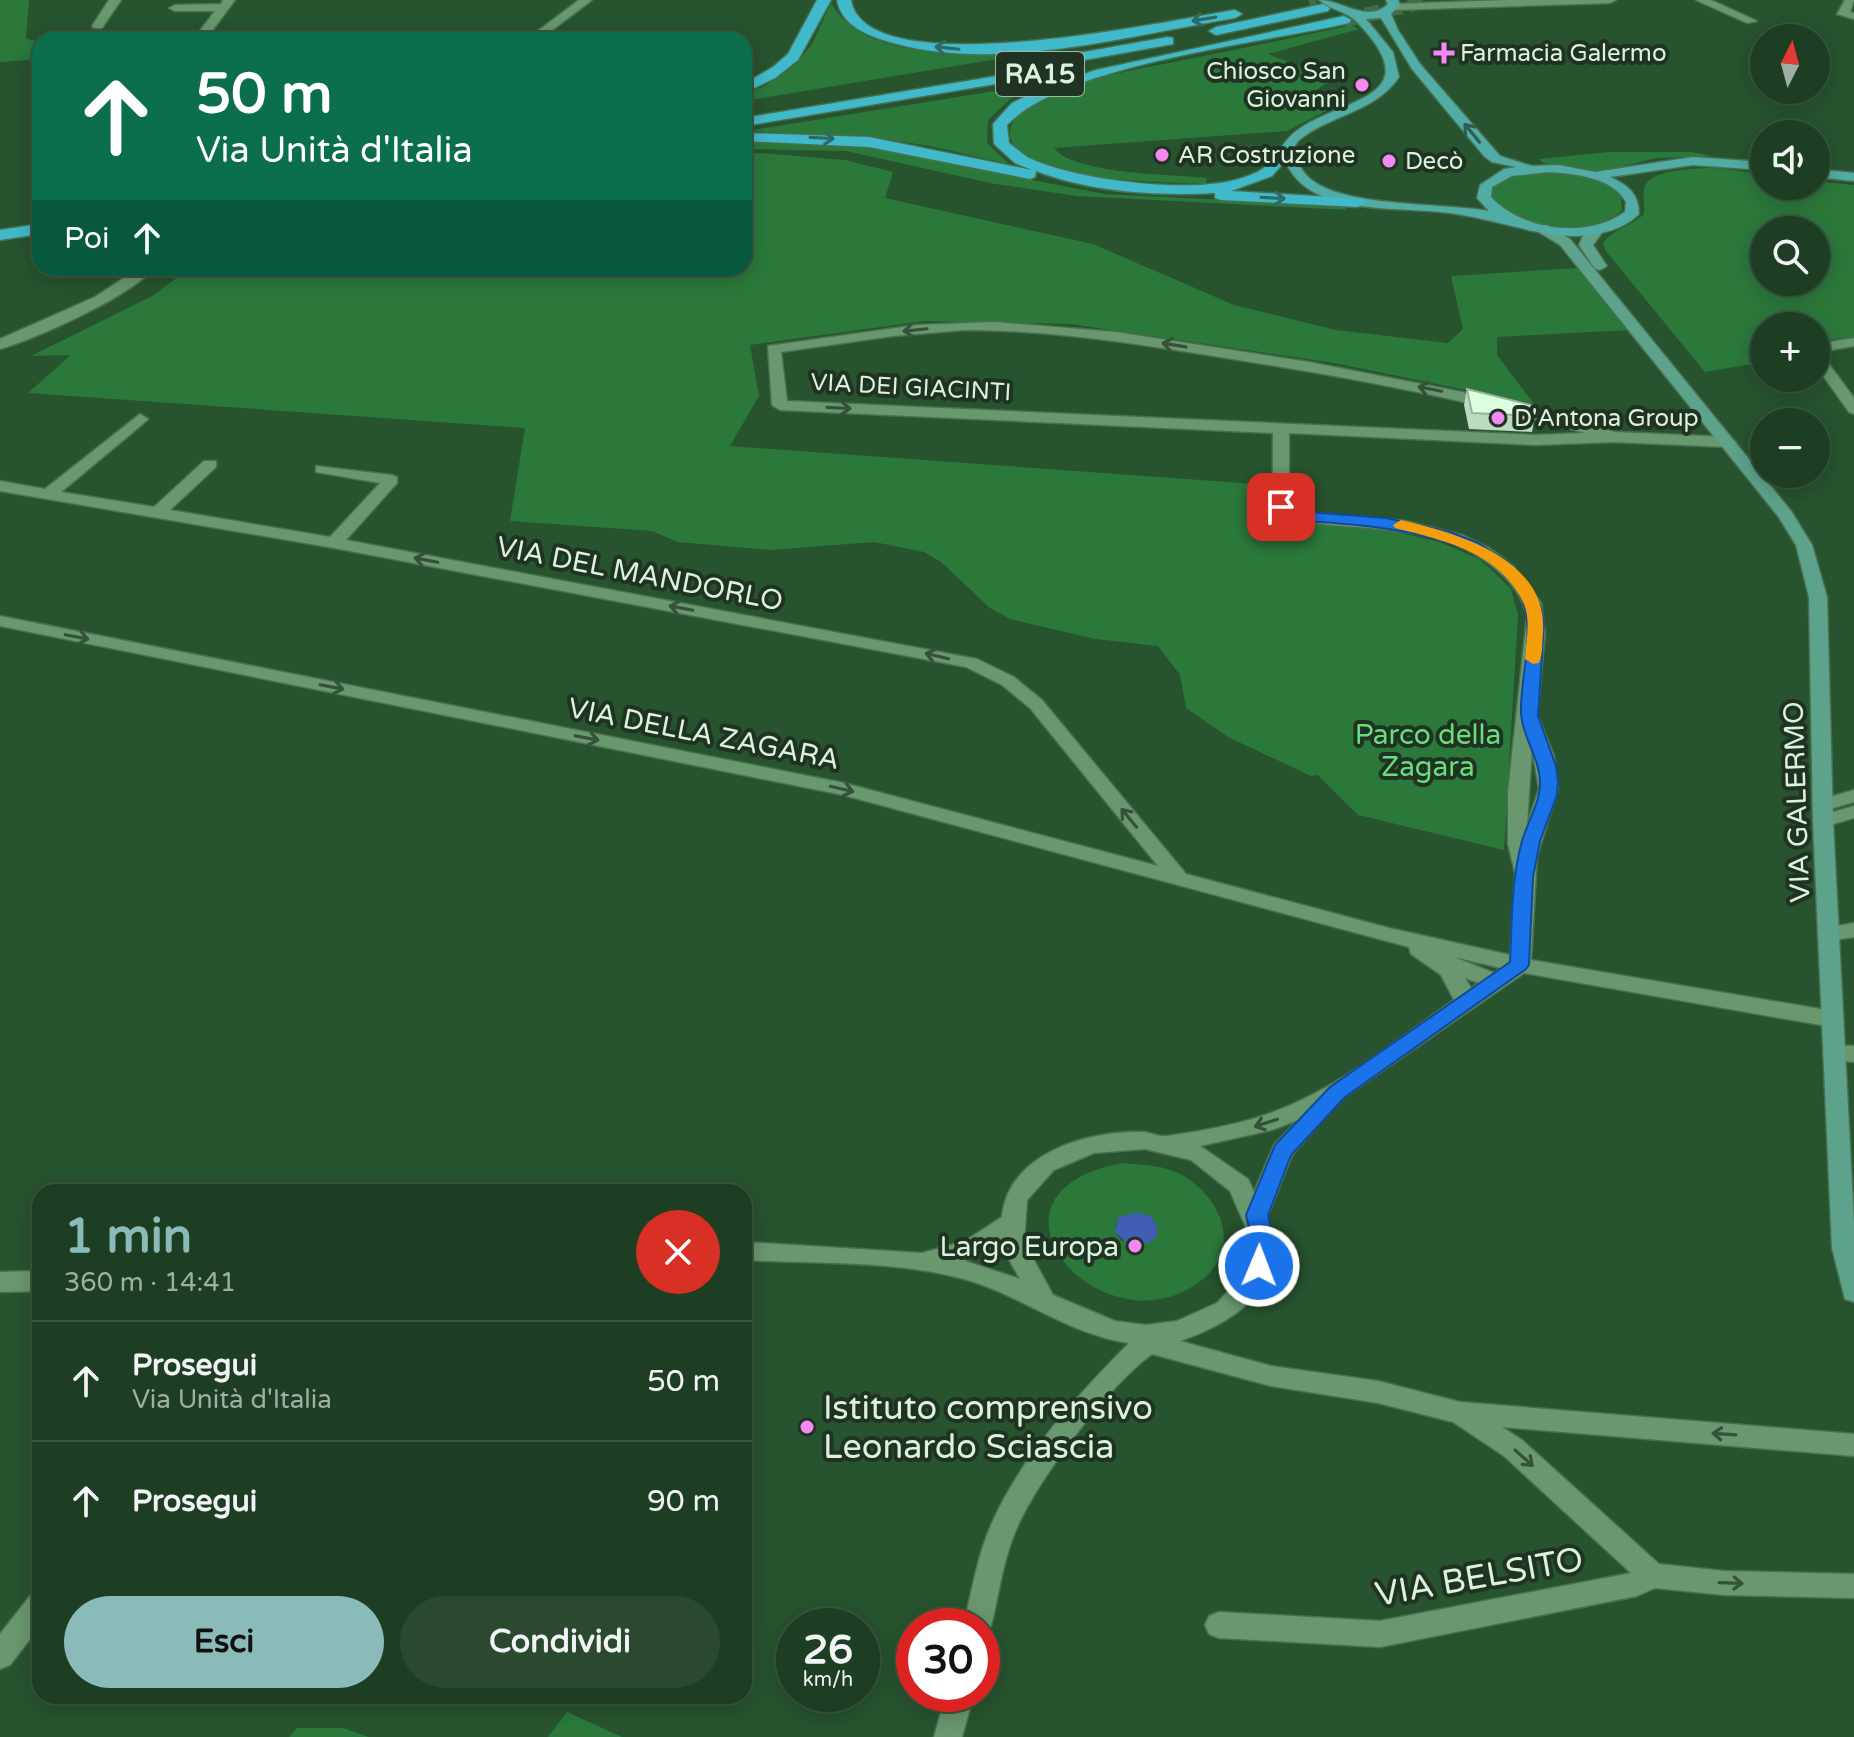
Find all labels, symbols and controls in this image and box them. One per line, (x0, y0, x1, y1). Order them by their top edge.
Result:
one-way arrow (1192, 12, 1217, 27)
north arrow (1750, 24, 1830, 104)
map controls (1750, 24, 1830, 488)
place label: Farmacia Galermo (1460, 39, 1667, 68)
one-way arrow (934, 41, 961, 56)
marker: Farmacia Galermo (1435, 44, 1453, 62)
road number: RA15 (996, 52, 1084, 96)
place label: Chiosco San Giovanni (1206, 57, 1346, 114)
text: 50 m (196, 61, 332, 128)
icon: ahead (64, 64, 168, 168)
marker: Chiosco San Giovanni (1353, 76, 1371, 94)
button: sound (1750, 120, 1830, 200)
one-way arrow (1464, 123, 1481, 144)
text: Via Unità d'Italia (196, 129, 473, 172)
one-way arrow (808, 131, 835, 146)
place label: AR Costruzione (1178, 141, 1355, 170)
marker: AR Costruzione (1153, 146, 1171, 164)
place label: Decò (1405, 147, 1463, 176)
marker: Decò (1380, 152, 1398, 170)
one-way arrow (1259, 191, 1286, 206)
icon: ahead (125, 216, 169, 260)
button: search (1750, 216, 1830, 296)
text: Poi (64, 220, 109, 257)
button: + (1750, 312, 1830, 392)
one-way arrow (903, 322, 929, 337)
one-way arrow (1162, 337, 1187, 352)
street label: VIA DEI GIACINTI (810, 368, 1012, 407)
one-way arrow (1418, 381, 1444, 396)
one-way arrow (825, 400, 852, 415)
place label: D'Antona Group (1514, 404, 1699, 433)
button: − (1750, 408, 1830, 488)
marker: D'Antona Group (1489, 409, 1507, 427)
pin (1247, 473, 1315, 541)
icon: arrive (1259, 485, 1303, 529)
street label: VIA DEL MANDORLO (494, 530, 786, 618)
one-way arrow (414, 552, 439, 567)
one-way arrow (669, 599, 695, 614)
one-way arrow (63, 630, 89, 645)
one-way arrow (925, 648, 950, 663)
one-way arrow (318, 680, 344, 695)
street label: VIA DELLA ZAGARA (565, 691, 842, 777)
street label: VIA GALERMO (1776, 701, 1818, 903)
park label: Parco della Zagara (1355, 718, 1501, 784)
one-way arrow (573, 731, 599, 746)
one-way arrow (828, 782, 854, 797)
one-way arrow (1121, 808, 1139, 829)
one-way arrow (1254, 1117, 1279, 1132)
text: 1 min (64, 1208, 192, 1266)
button: close (636, 1210, 720, 1294)
position arrow (1217, 1224, 1301, 1308)
place label: Largo Europa (940, 1230, 1119, 1264)
marker: Largo Europa (1126, 1237, 1144, 1255)
text: 360 m · 14:41 (64, 1267, 236, 1298)
text: Prosegui (132, 1347, 257, 1384)
icon: ahead (64, 1359, 108, 1403)
text: 50 m (647, 1363, 720, 1400)
text: Via Unità d'Italia (132, 1384, 332, 1415)
place label: Istituto comprensivo Leonardo Sciascia (823, 1388, 1153, 1468)
marker: Istituto comprensivo Leonardo Sciascia (798, 1418, 816, 1436)
one-way arrow (1711, 1426, 1738, 1441)
one-way arrow (1514, 1448, 1534, 1467)
icon: ahead (64, 1479, 108, 1523)
text: Prosegui (132, 1483, 257, 1520)
text: 90 m (647, 1483, 720, 1520)
street label: VIA BELSITO (1372, 1539, 1586, 1616)
one-way arrow (1717, 1576, 1744, 1591)
button: Esci (64, 1596, 384, 1688)
button: Condividi (400, 1596, 720, 1688)
speed limit sign: 30 (896, 1608, 1000, 1712)
text: 26 (803, 1626, 853, 1674)
text: km/h (803, 1668, 853, 1692)

